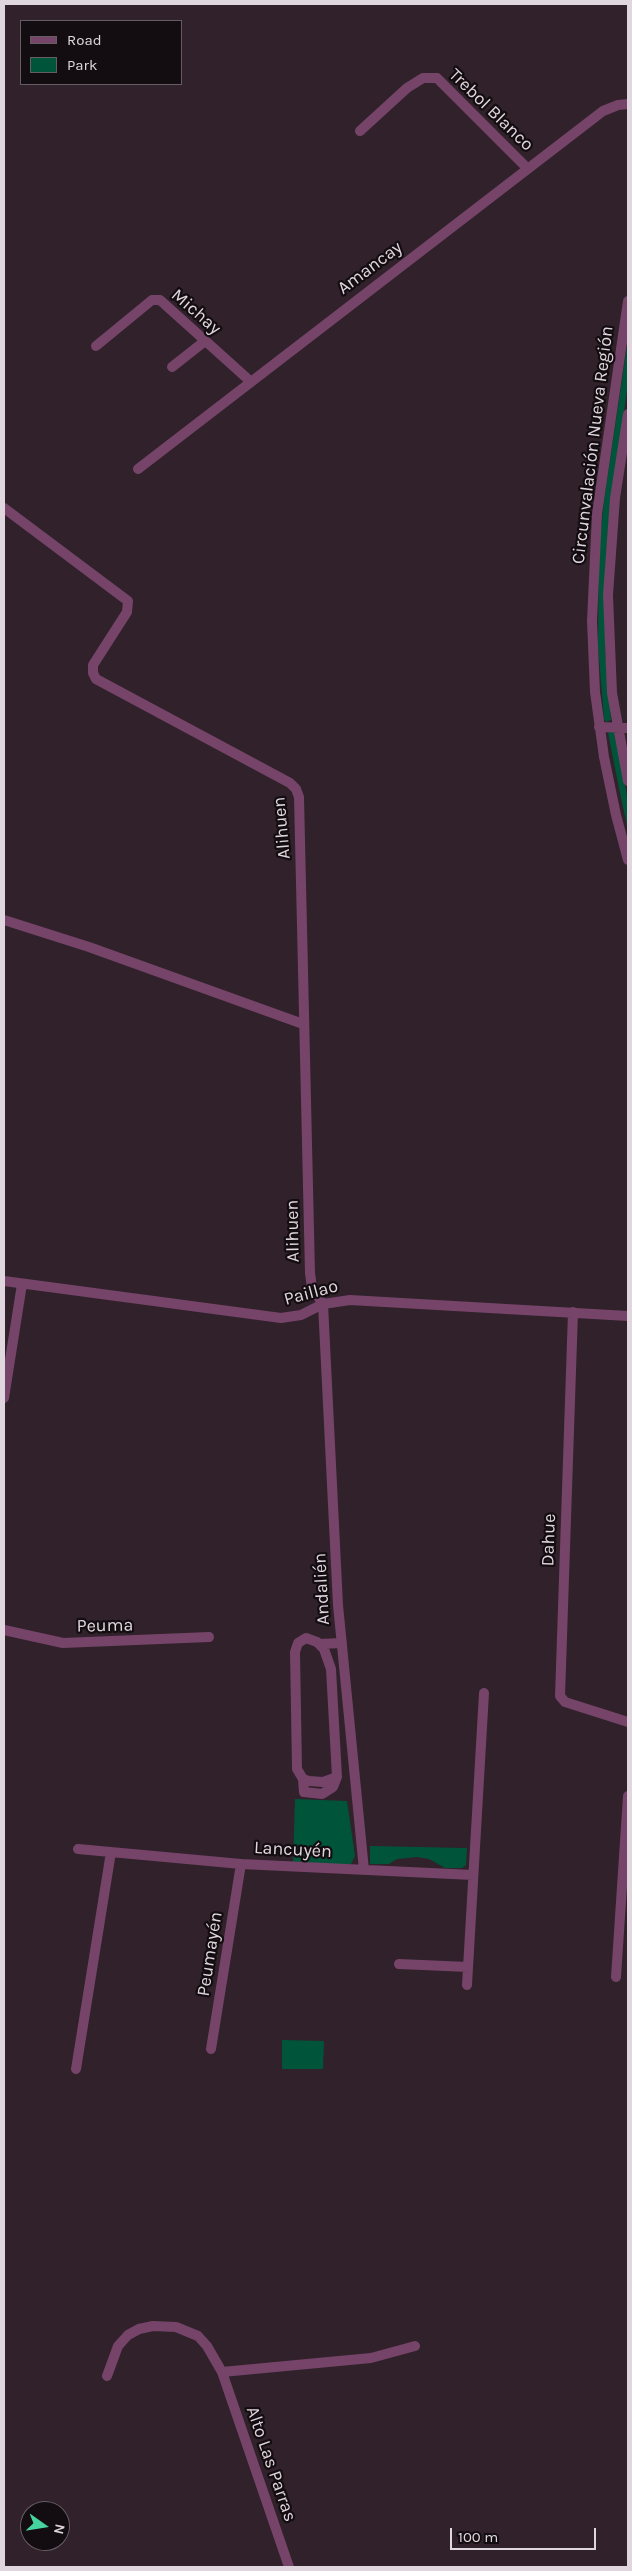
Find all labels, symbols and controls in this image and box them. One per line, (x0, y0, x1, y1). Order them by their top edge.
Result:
legend (20, 20, 182, 85)
text: Road (67, 31, 102, 49)
text: Park (67, 56, 97, 74)
street label: Trebol Blanco (444, 64, 538, 156)
street label: Amancay (333, 237, 407, 299)
street label: Michay (167, 284, 225, 340)
street label: Circunvalación Nueva Región (568, 325, 618, 565)
street label: Alihuen (269, 796, 295, 860)
street label: Alihuen (282, 1200, 304, 1262)
street label: Paillao (282, 1275, 340, 1311)
street label: Dahue (537, 1513, 561, 1567)
street label: Andalién (309, 1552, 335, 1626)
street label: Peuma (76, 1615, 134, 1637)
street label: Lancuyén (254, 1837, 332, 1863)
street label: Peumayén (193, 1910, 227, 1998)
street label: Alto Las Parras (241, 2403, 301, 2525)
north arrow (20, 2501, 70, 2551)
scale bar (452, 2518, 598, 2550)
text: N (50, 2522, 69, 2536)
text: 100 m (458, 2528, 498, 2546)

